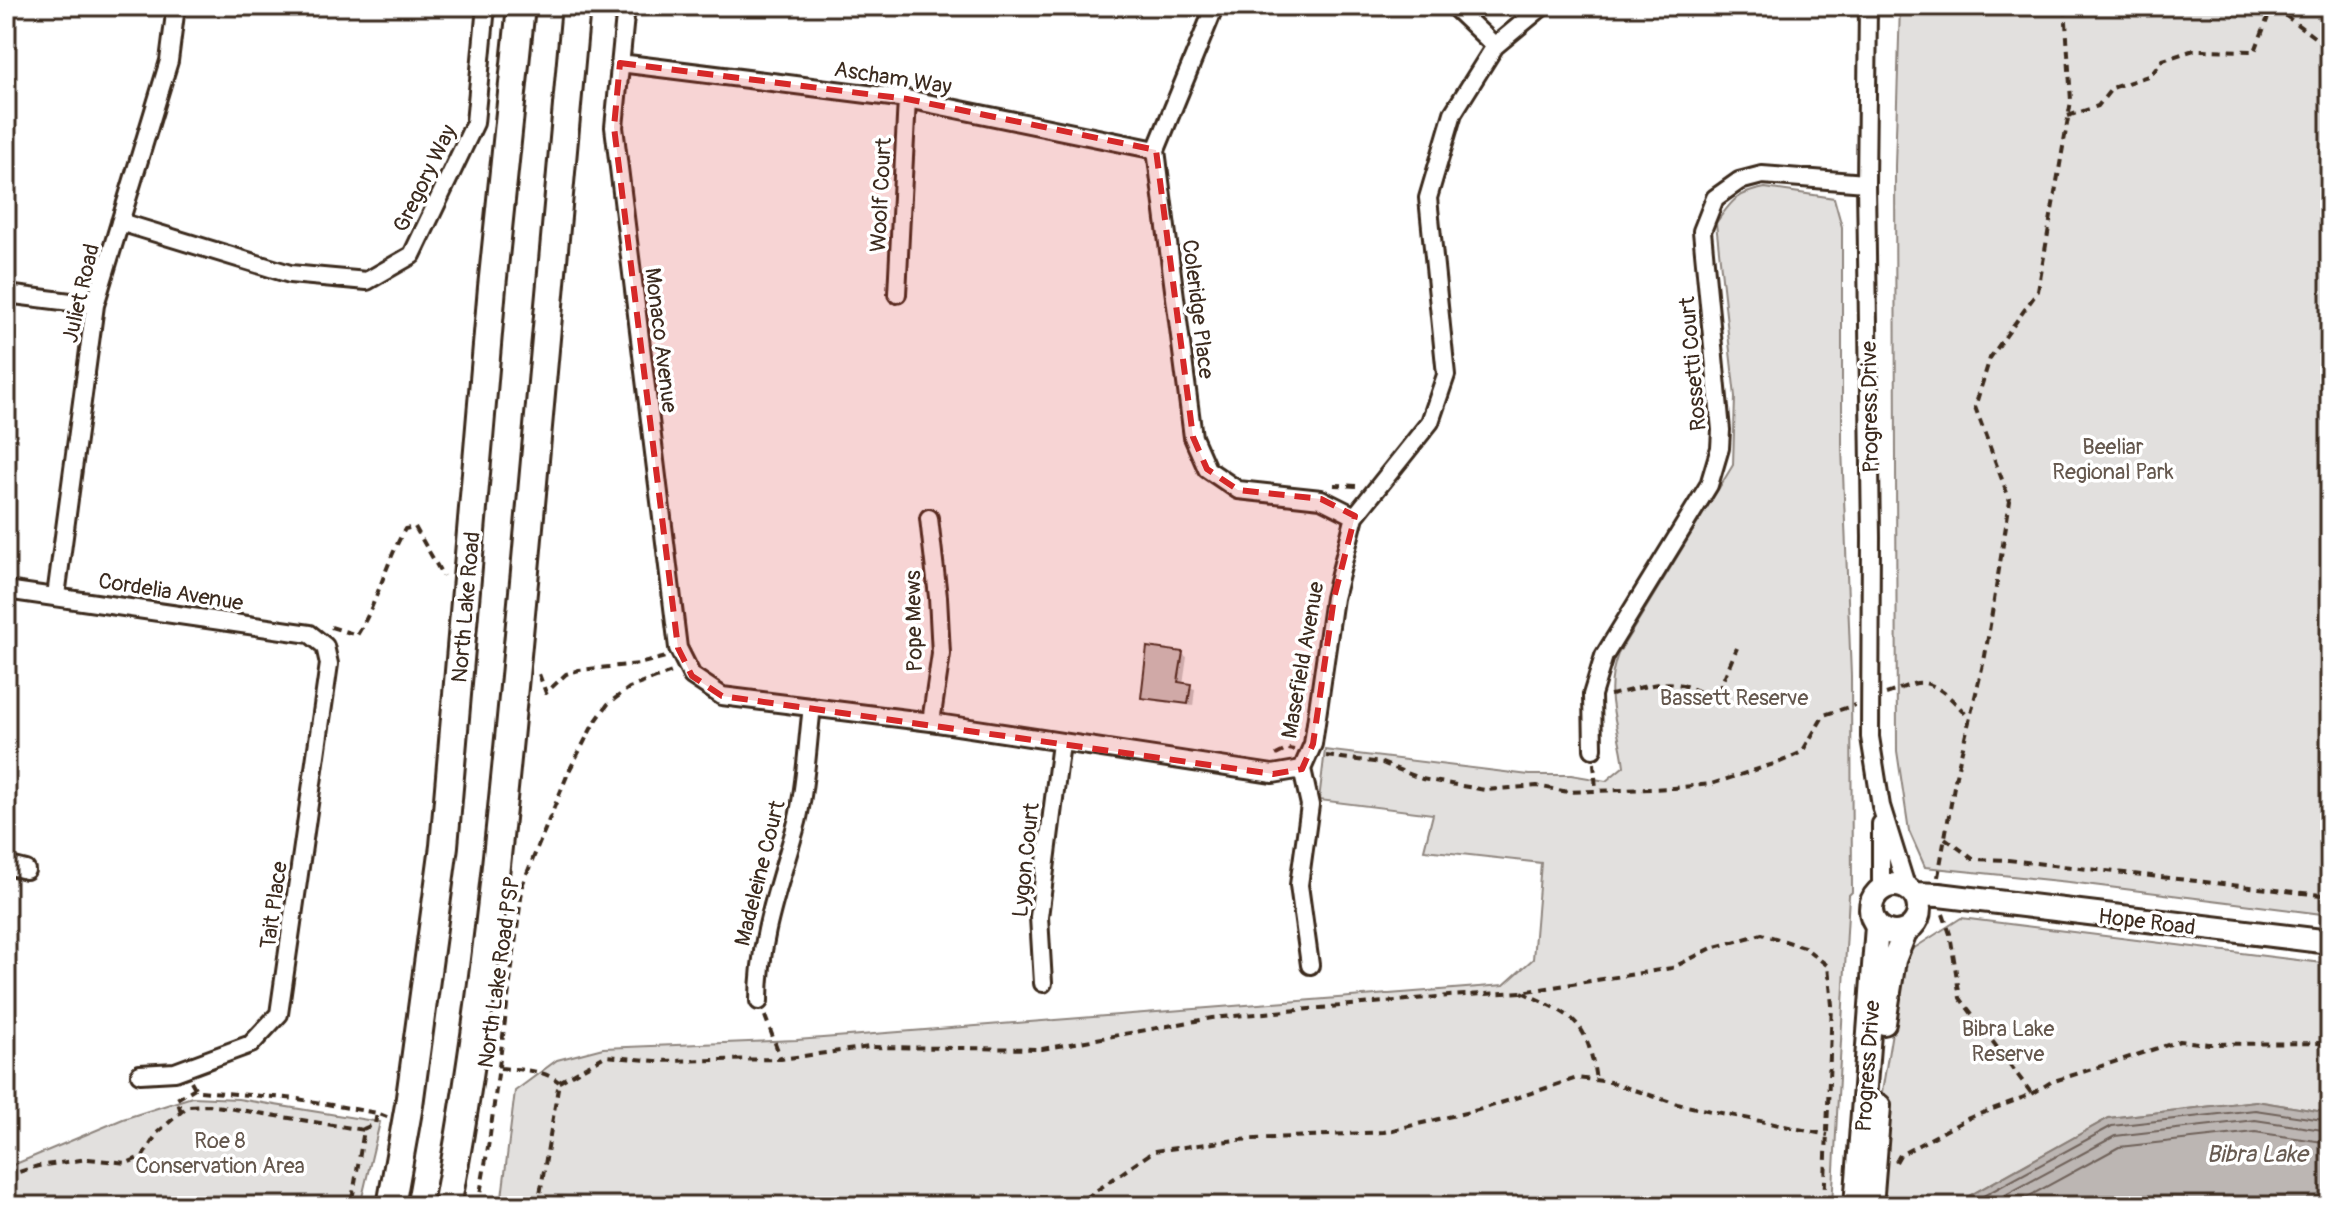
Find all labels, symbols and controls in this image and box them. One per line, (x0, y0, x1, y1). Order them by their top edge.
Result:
street label: Ascham Way (832, 55, 954, 101)
street label: Gregory Way (387, 120, 463, 237)
street label: Woolf Court (864, 137, 898, 253)
street label: Coleridge Place (1176, 238, 1220, 381)
street label: Juliet Road (56, 241, 106, 345)
street label: Monaco Avenue (638, 266, 684, 414)
street label: Rossetti Court (1673, 295, 1713, 432)
street label: Progress Drive (1855, 341, 1885, 473)
park label: Beeliar Regional Park (2052, 433, 2174, 486)
street label: North Lake Road (445, 530, 487, 684)
street label: Cordelia Avenue (96, 567, 245, 617)
street label: Pope Mews (899, 570, 929, 672)
street label: Masefield Avenue (1275, 579, 1331, 741)
park label: Bassett Reserve (1660, 684, 1808, 712)
street label: Madeleine Court (728, 797, 792, 949)
street label: Lygon Court (1006, 801, 1046, 919)
street label: Tait Place (254, 859, 294, 951)
street label: North Lake Road PSP (472, 874, 526, 1070)
street label: Hope Road (2097, 902, 2197, 942)
street label: Progress Drive (1849, 999, 1887, 1133)
park label: Bibra Lake Reserve (1962, 1015, 2054, 1068)
park label: Roe 8 Conservation Area (135, 1127, 305, 1180)
water label: Bibra Lake (2206, 1140, 2310, 1169)

